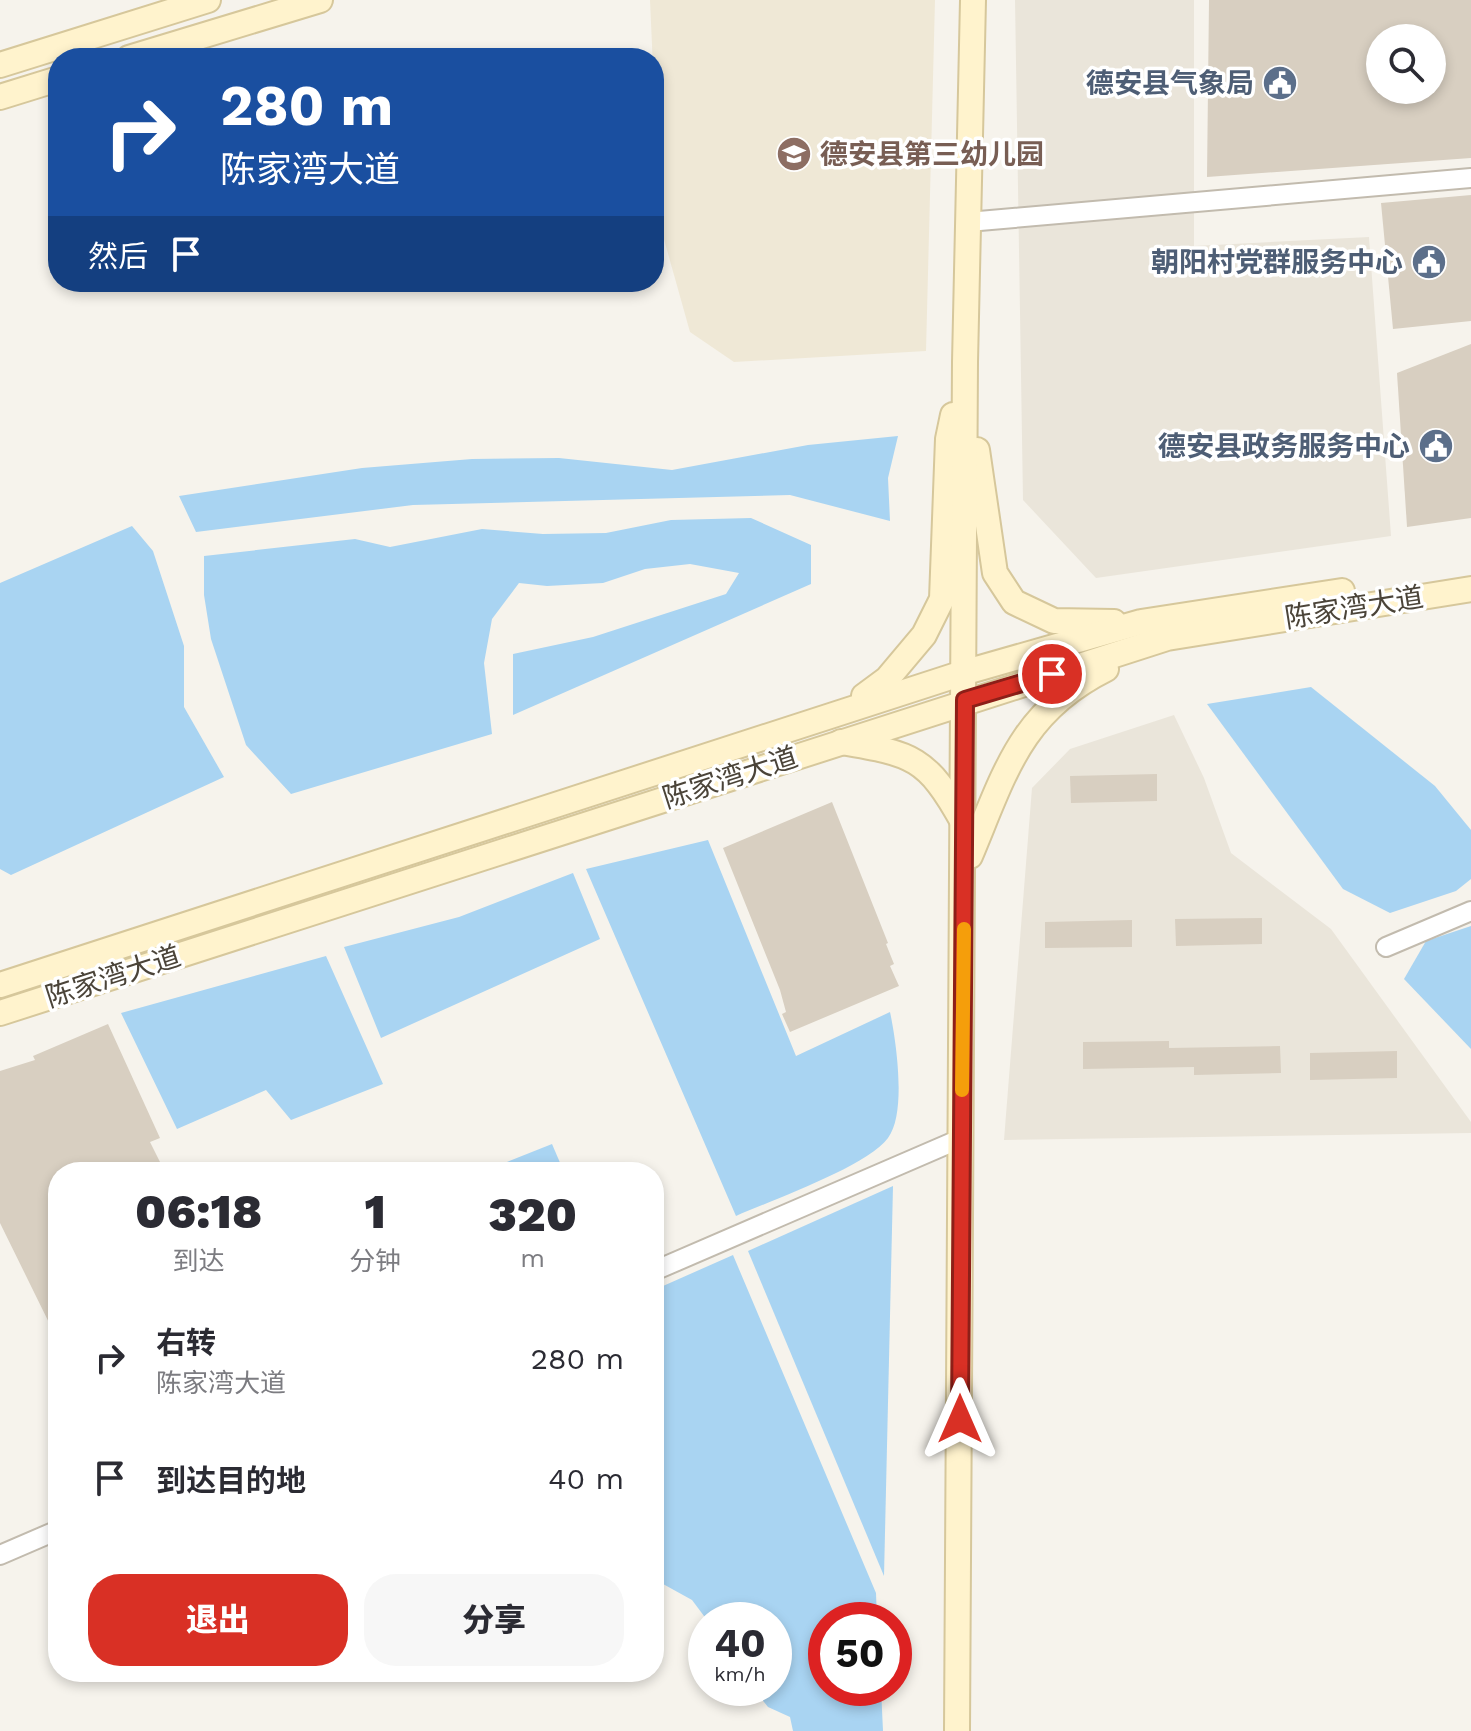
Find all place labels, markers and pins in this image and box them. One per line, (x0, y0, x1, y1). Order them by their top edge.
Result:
public building icon: 德安县气象局 (1261, 64, 1299, 102)
place label: 德安县气象局 (1086, 67, 1254, 100)
school or university icon: 德安县第三幼儿园 (775, 135, 813, 173)
place label: 德安县第三幼儿园 (820, 138, 1044, 171)
public building icon: 朝阳村党群服务中心 (1410, 243, 1448, 281)
place label: 朝阳村党群服务中心 (1151, 246, 1403, 279)
public building icon: 德安县政务服务中心 (1417, 427, 1455, 465)
place label: 德安县政务服务中心 (1158, 430, 1410, 463)
pin (1018, 640, 1086, 708)

